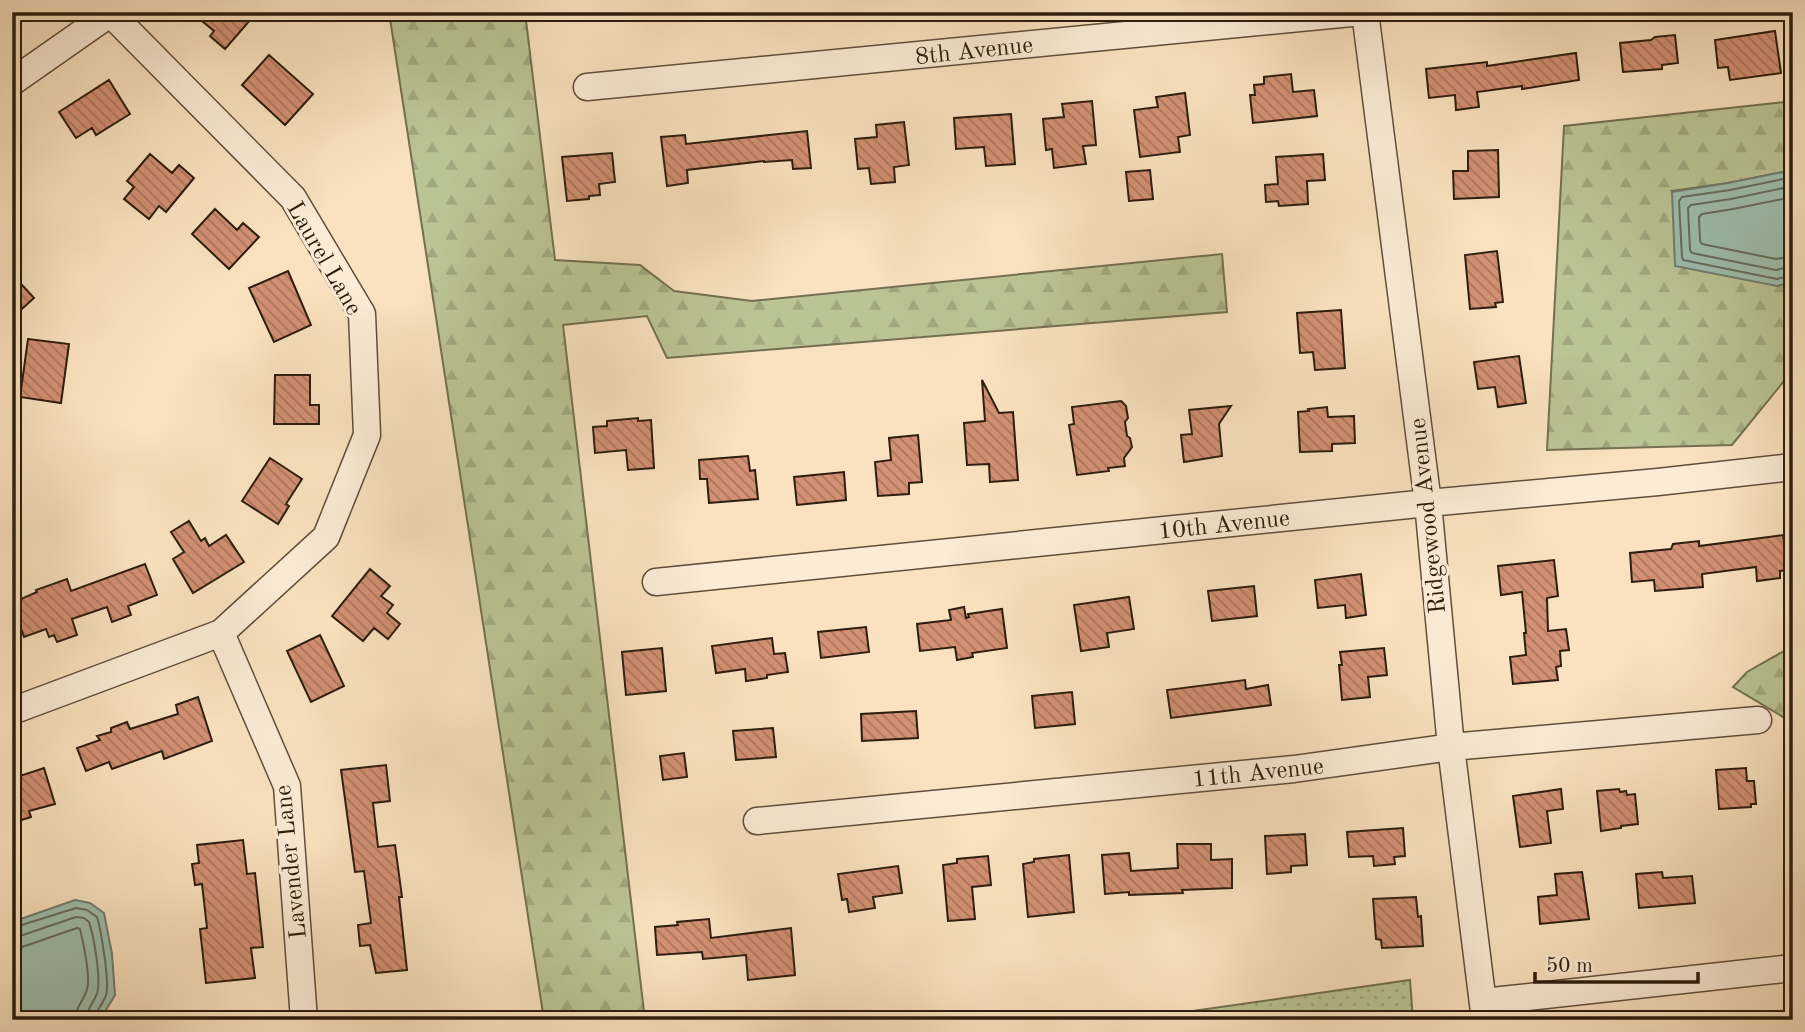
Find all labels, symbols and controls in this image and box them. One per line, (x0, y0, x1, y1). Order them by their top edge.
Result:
street label: 8th Avenue (914, 34, 1034, 70)
street label: Laurel Lane (281, 198, 365, 320)
street label: Ridgewood Avenue (1407, 417, 1451, 615)
street label: 10th Avenue (1157, 507, 1291, 545)
street label: 11th Avenue (1191, 755, 1325, 793)
street label: Lavender Lane (272, 784, 312, 940)
scale bar (1535, 941, 1698, 985)
text: 50 m (1546, 956, 1593, 977)

